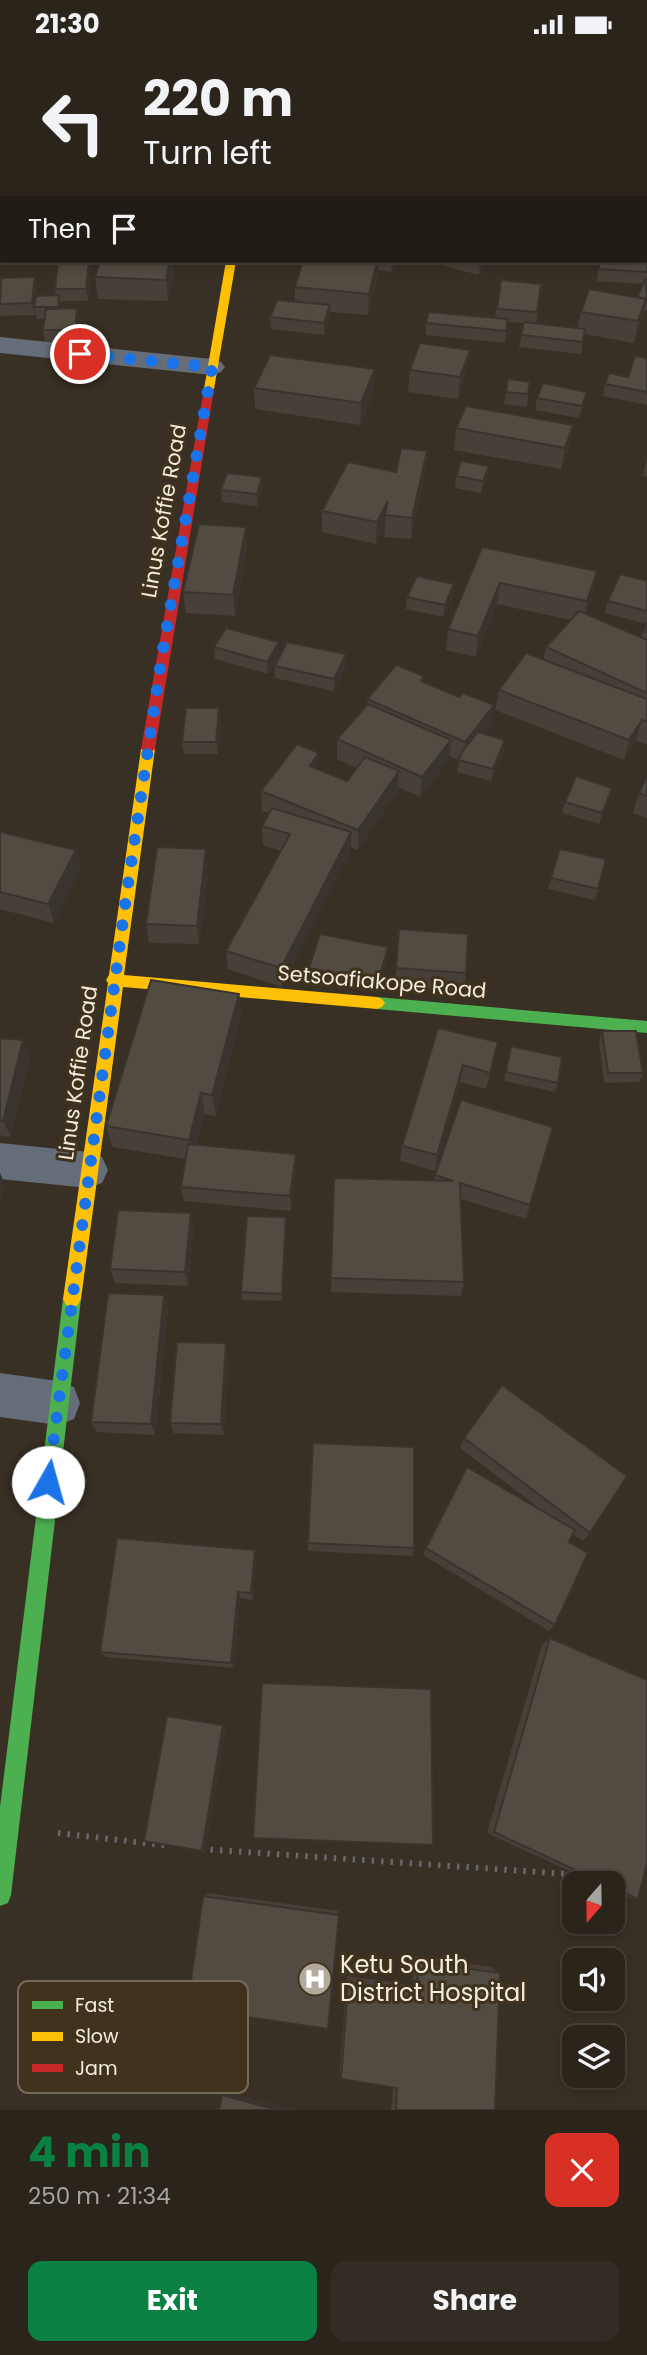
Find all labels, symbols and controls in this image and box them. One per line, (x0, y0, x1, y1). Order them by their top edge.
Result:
text: 21:30 (35, 6, 100, 42)
text: 220 m (143, 65, 293, 133)
icon: left (28, 77, 119, 168)
text: Turn left (143, 130, 272, 175)
icon: arrive (105, 210, 143, 248)
text: Then (28, 211, 91, 247)
pin (50, 324, 110, 384)
icon: arrive (61, 335, 99, 373)
street label: Linus Koffie Road (134, 422, 193, 600)
street label: Setsoafiakope Road (276, 958, 488, 1005)
street label: Linus Koffie Road (51, 984, 104, 1162)
position arrow (11, 1445, 85, 1519)
north arrow (562, 1871, 625, 1934)
map controls (562, 1871, 625, 2088)
place label: Ketu South District Hospital (340, 1948, 526, 2009)
button: sound (562, 1948, 625, 2011)
hospital icon: Ketu South District Hospital (296, 1960, 334, 1998)
legend (18, 1981, 248, 2093)
text: Fast (75, 1992, 114, 2019)
text: Slow (75, 2023, 119, 2050)
button: layers (562, 2025, 625, 2088)
text: Jam (75, 2055, 117, 2082)
text: 4 min (28, 2123, 151, 2182)
button: close (545, 2133, 619, 2207)
text: 250 m · 21:34 (28, 2180, 171, 2212)
button: Exit (28, 2261, 317, 2341)
button: Share (331, 2261, 619, 2341)

